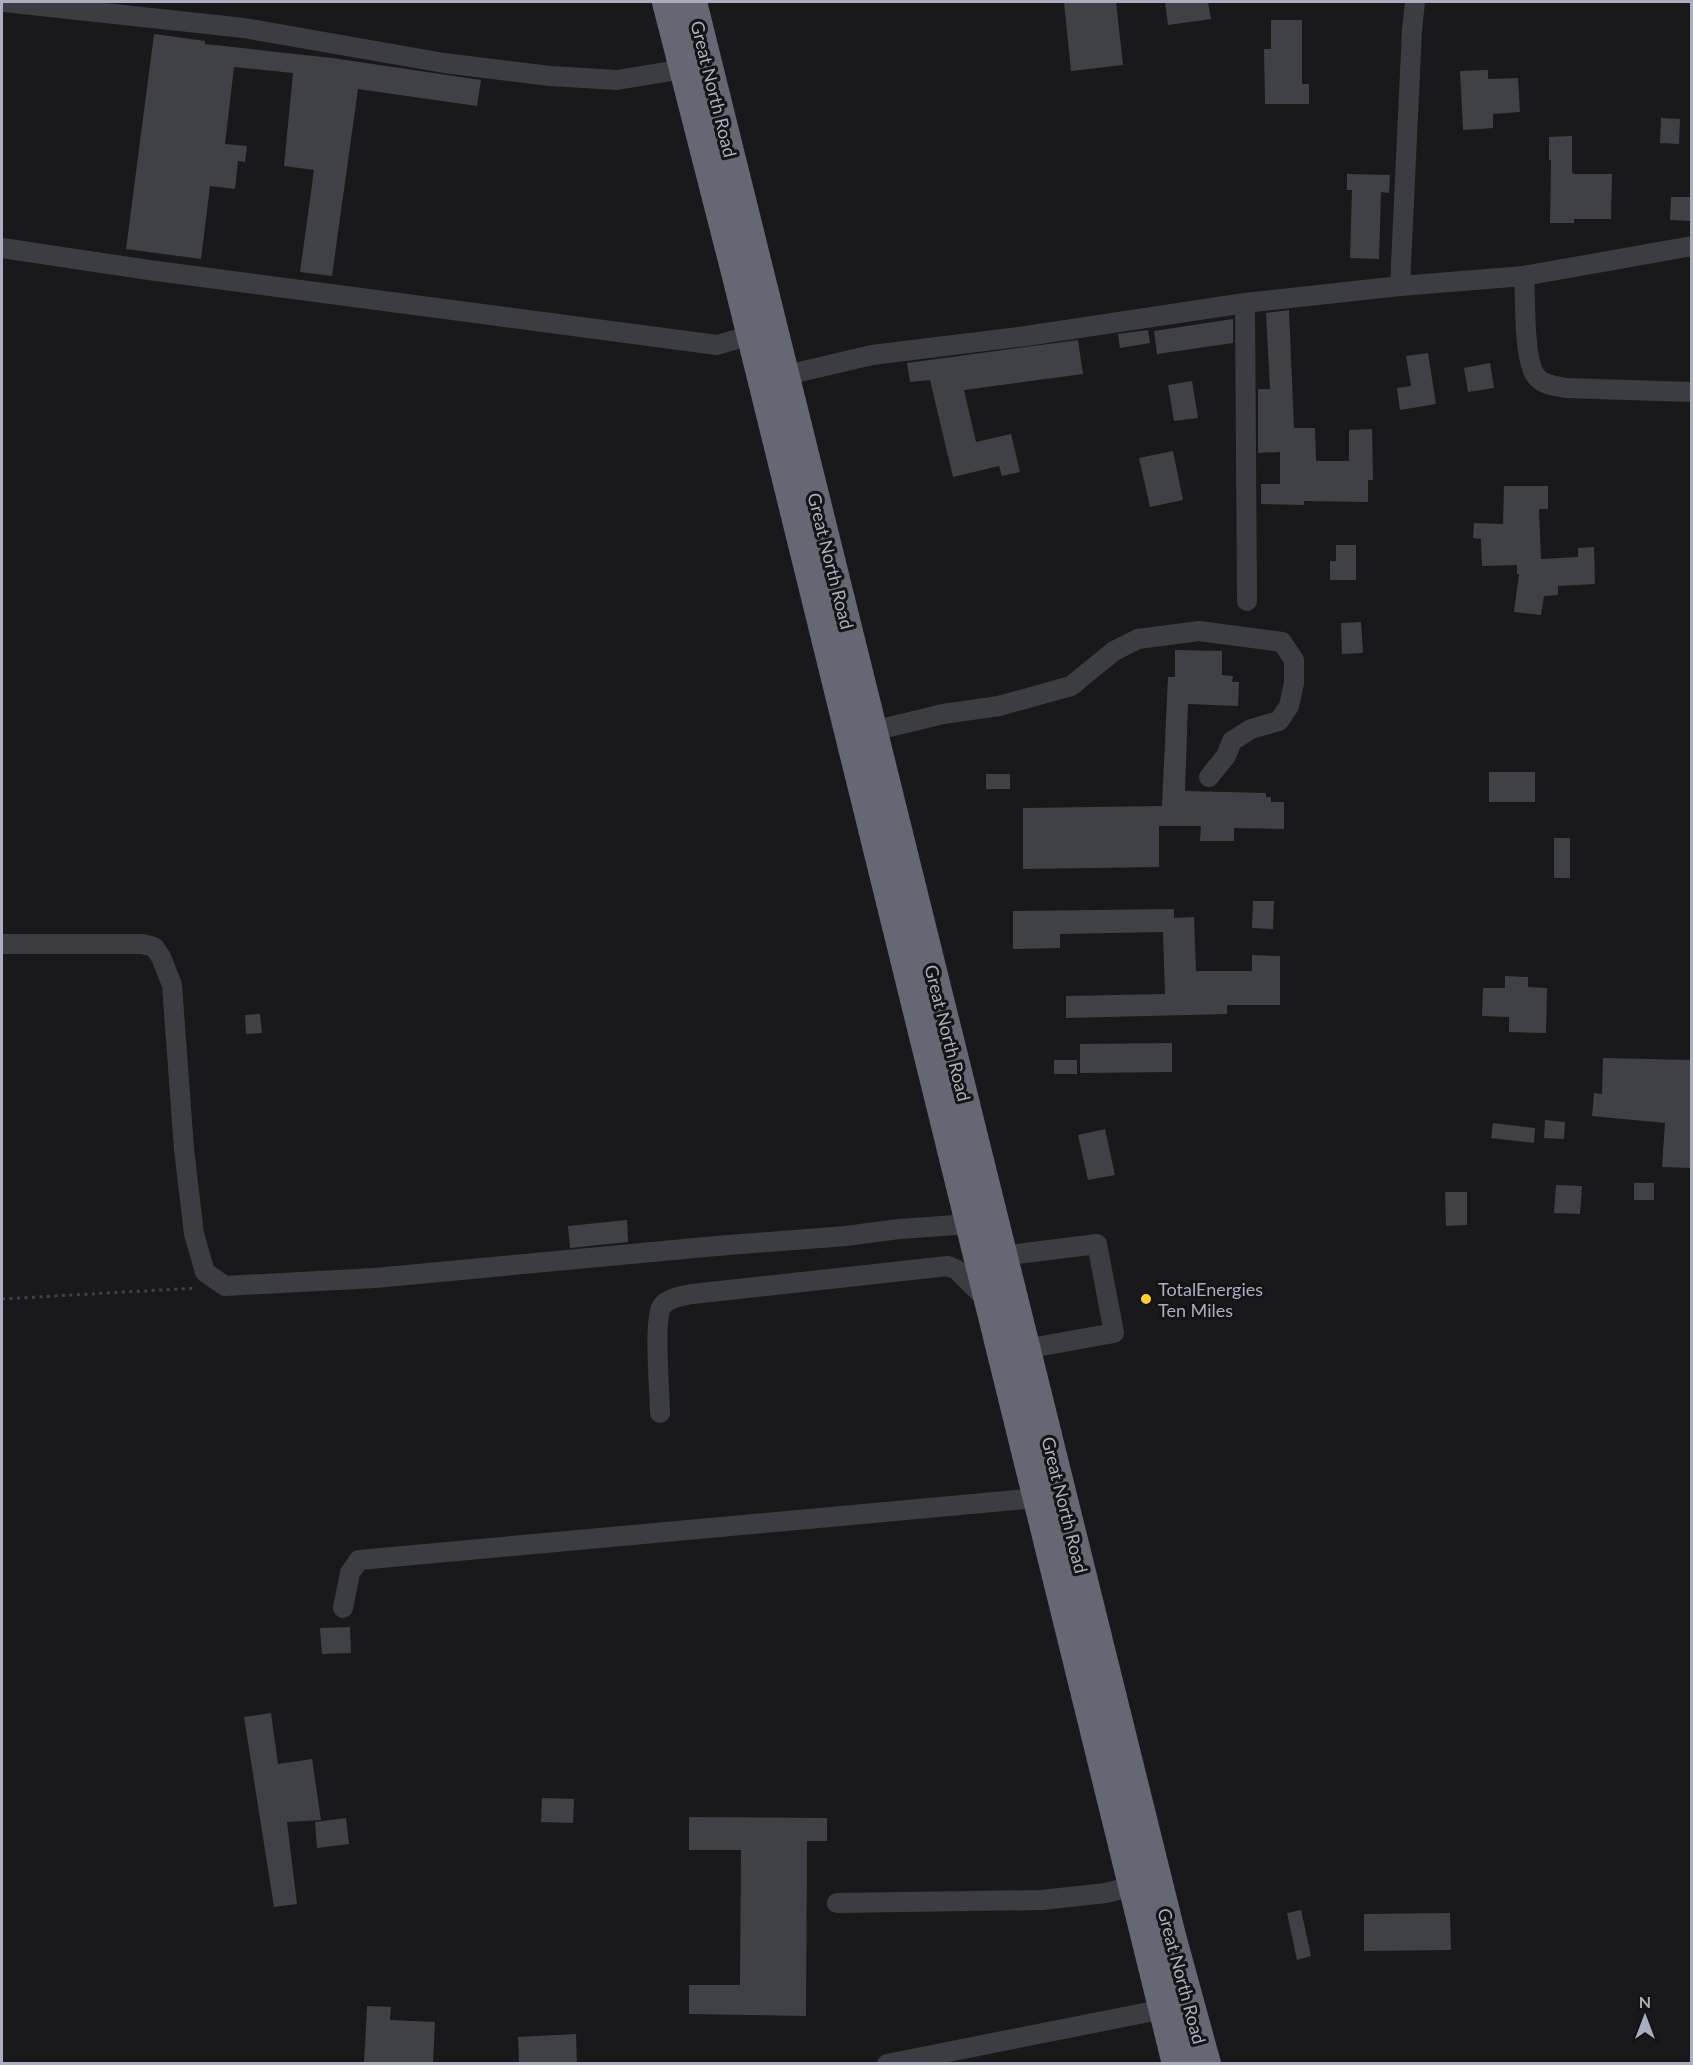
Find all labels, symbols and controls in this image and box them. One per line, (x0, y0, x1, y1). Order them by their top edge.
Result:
street label: Great North Road (686, 18, 742, 160)
street label: Great North Road (803, 490, 859, 632)
street label: Great North Road (920, 962, 976, 1104)
place label: TotalEnergies Ten Miles (1158, 1278, 1263, 1321)
marker: TotalEnergies Ten Miles (1139, 1292, 1153, 1306)
street label: Great North Road (1037, 1434, 1093, 1576)
street label: Great North Road (1153, 1906, 1211, 2046)
north arrow (1615, 1987, 1675, 2047)
text: N (1639, 1992, 1651, 2011)

